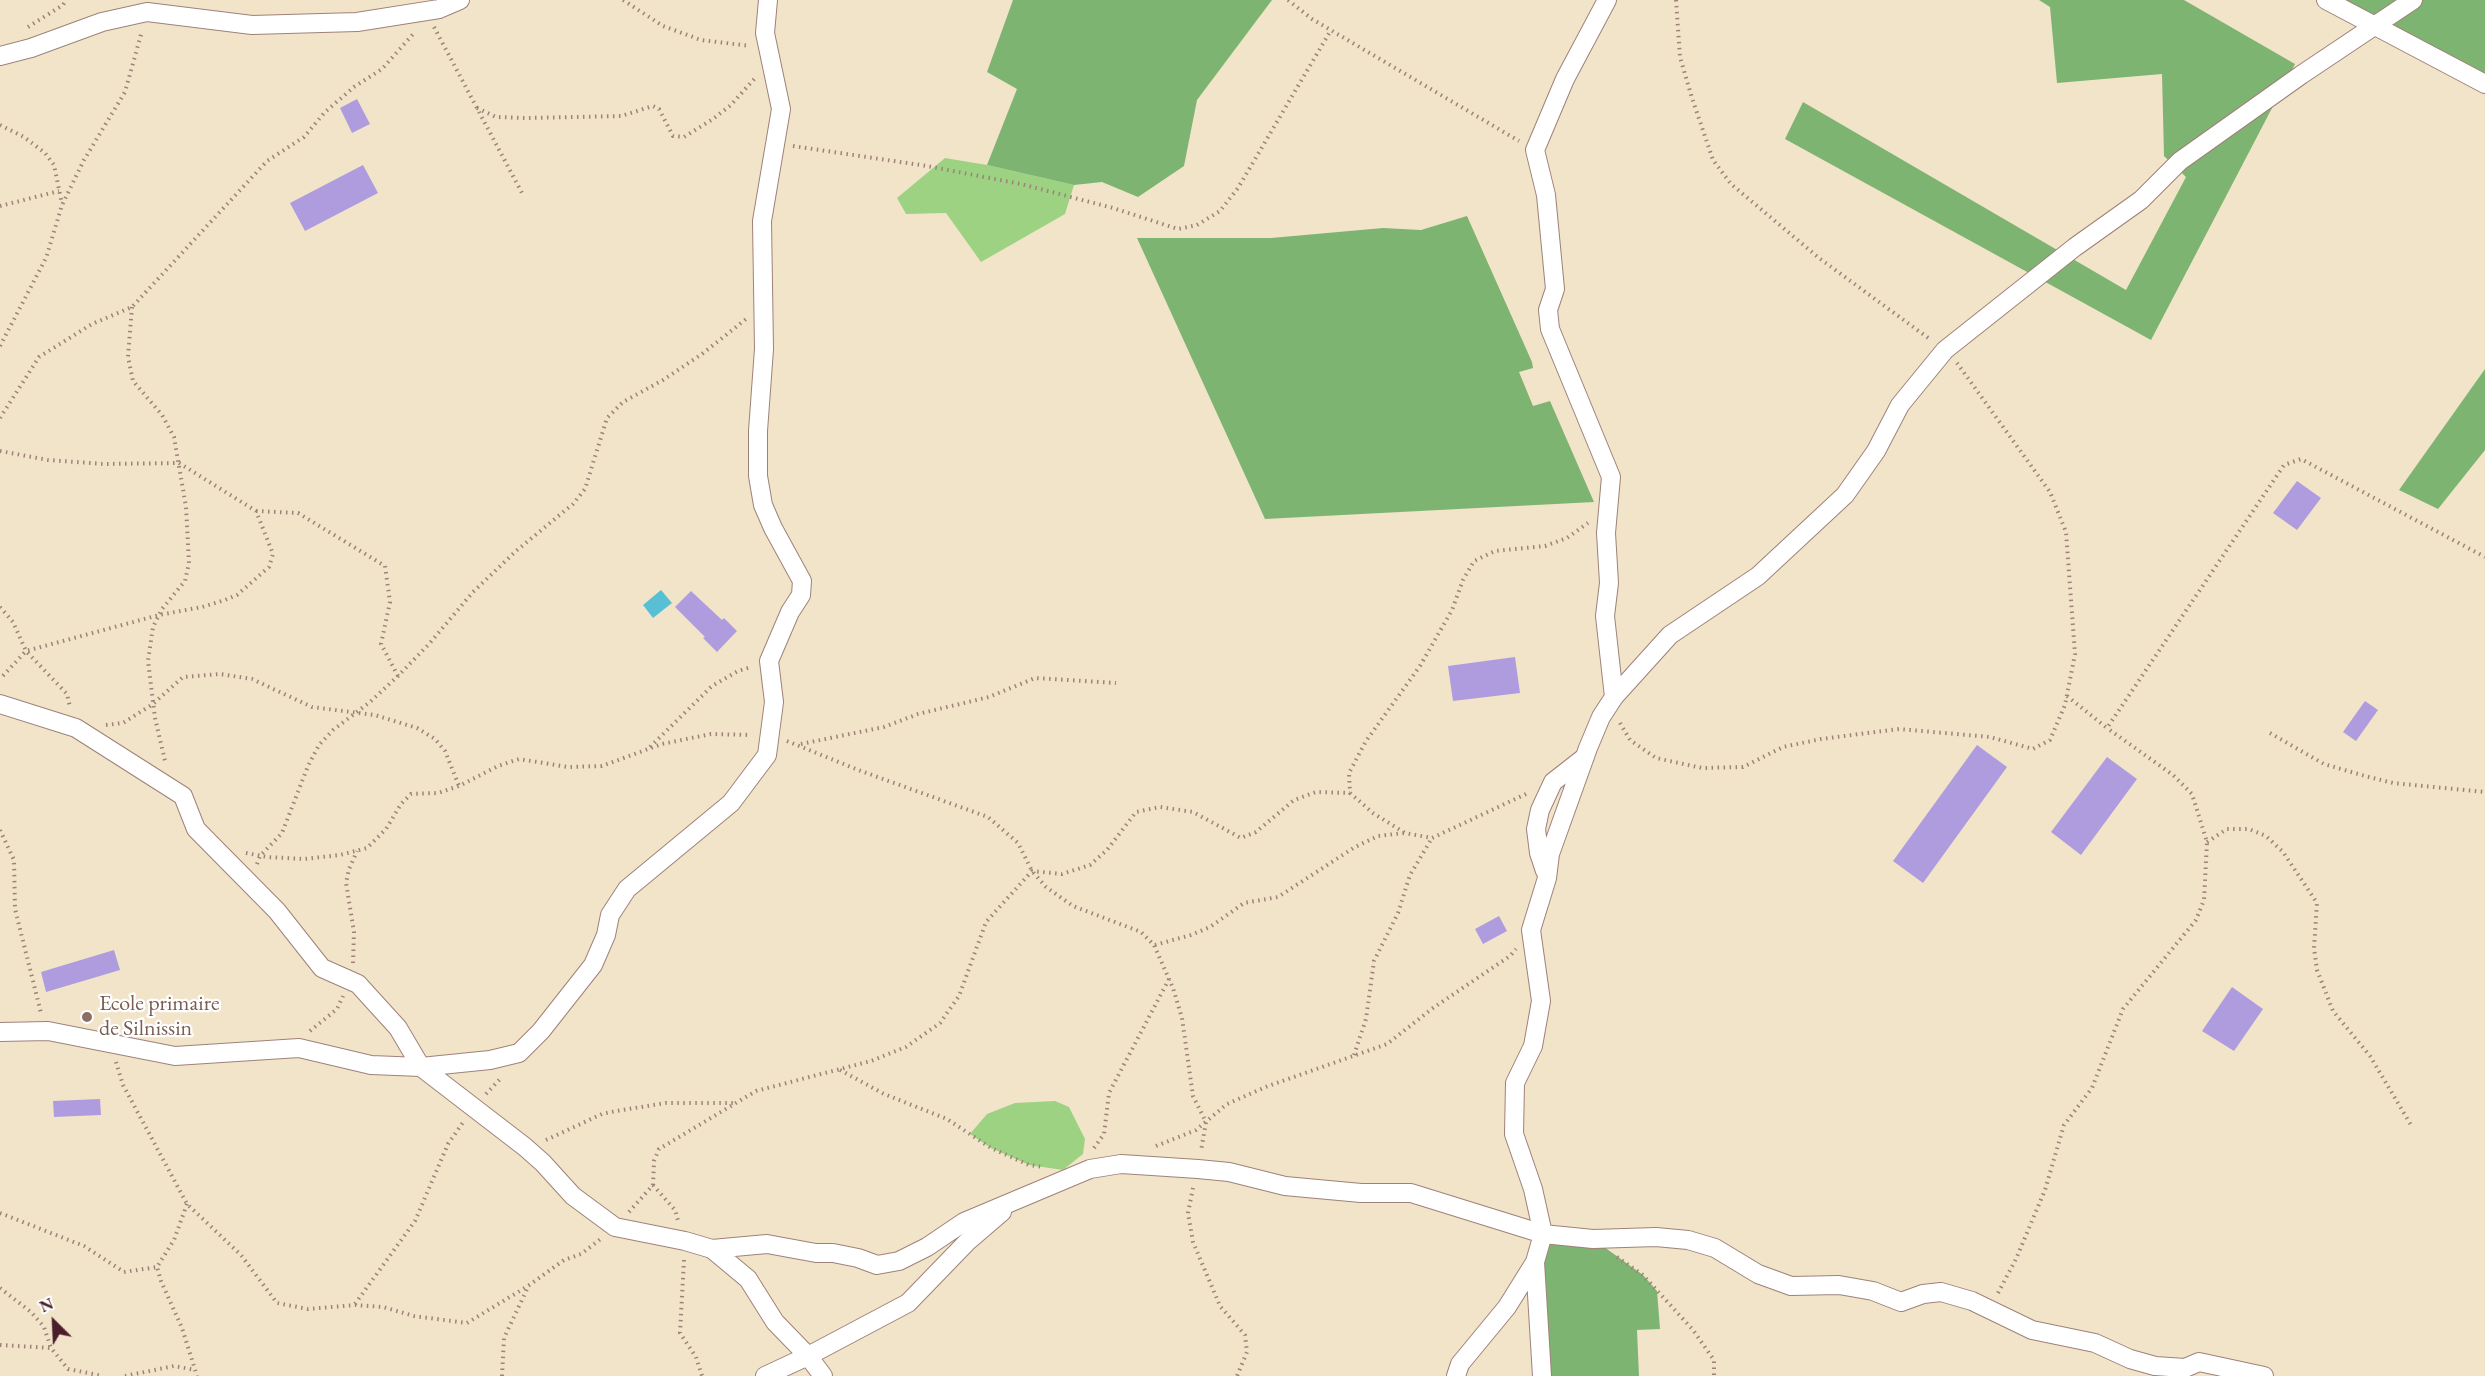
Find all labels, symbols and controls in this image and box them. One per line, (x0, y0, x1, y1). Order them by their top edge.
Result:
place label: Ecole primaire de Silnissin (99, 991, 220, 1042)
marker: Ecole primaire de Silnissin (80, 1010, 94, 1024)
north arrow (24, 1292, 84, 1352)
text: N (36, 1293, 57, 1317)

